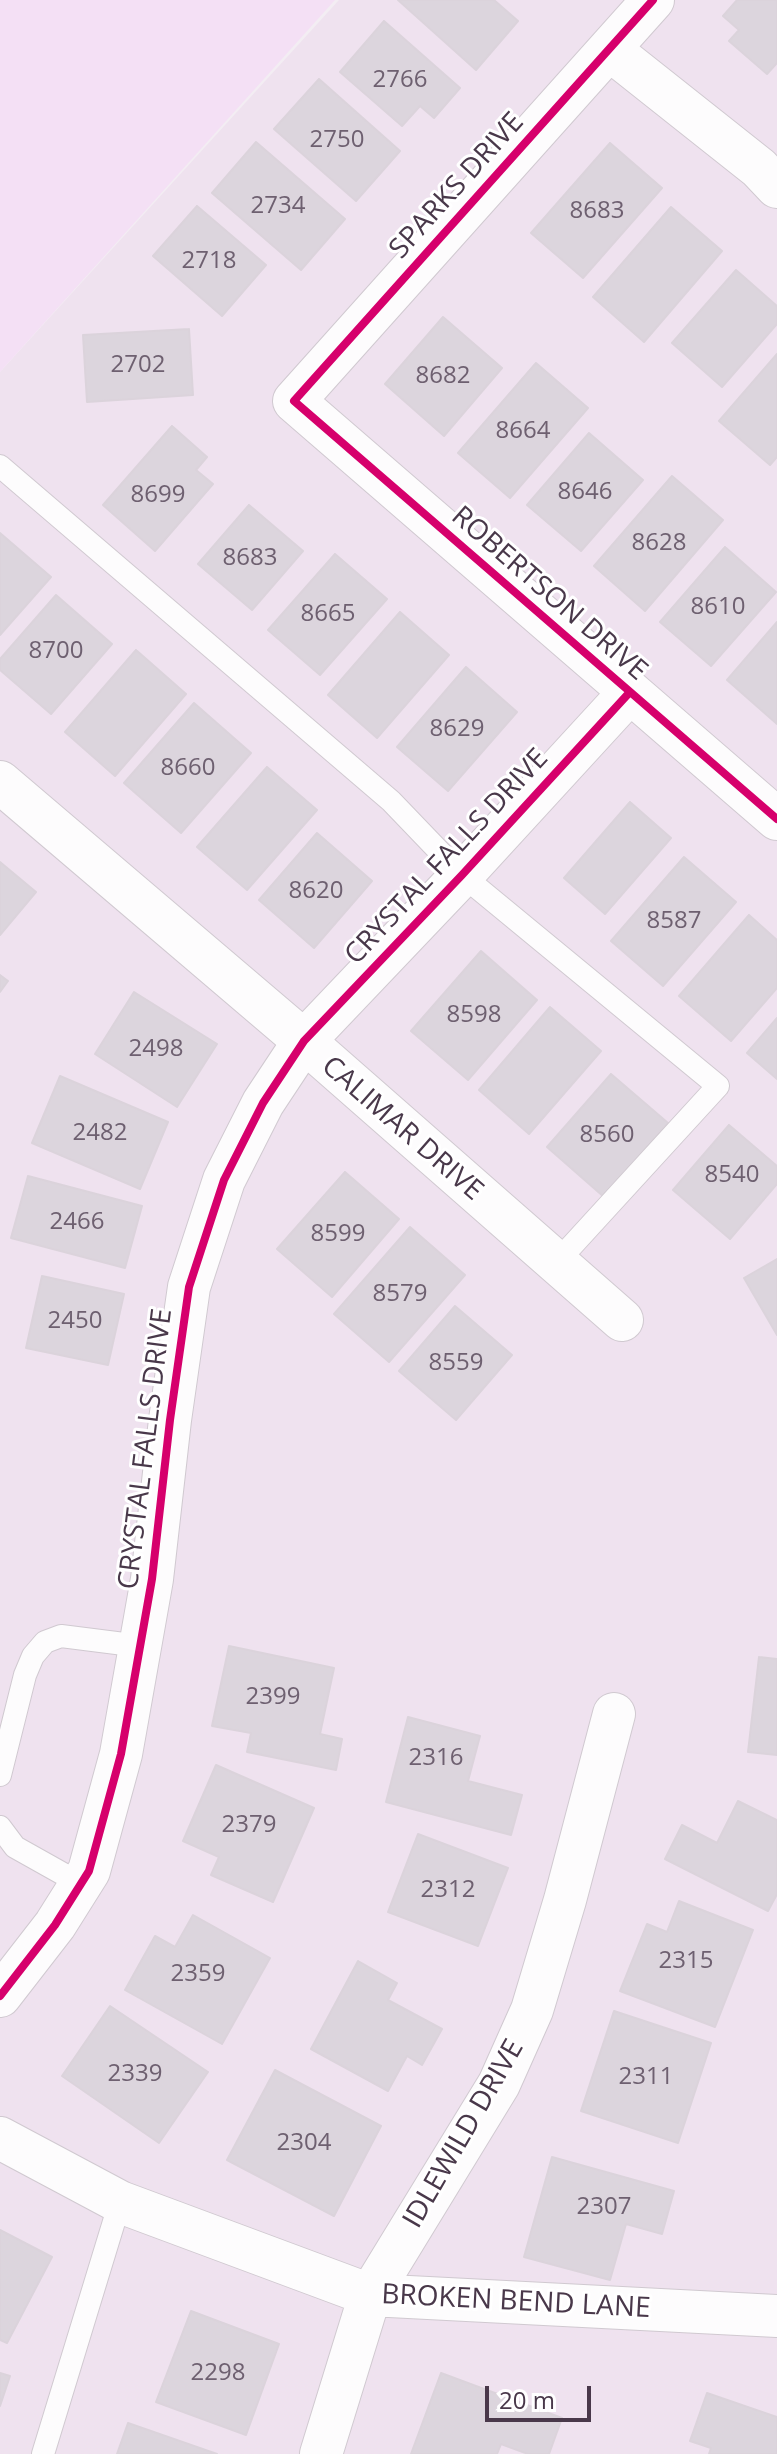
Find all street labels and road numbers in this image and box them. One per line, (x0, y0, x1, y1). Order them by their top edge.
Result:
street label: SPARKS DRIVE (383, 106, 531, 266)
street label: ROBERTSON DRIVE (444, 500, 654, 688)
street label: CRYSTAL FALLS DRIVE (338, 742, 556, 972)
street label: CALIMAR DRIVE (314, 1050, 490, 1208)
street label: CRYSTAL FALLS DRIVE (112, 1307, 180, 1591)
street label: IDLEWILD DRIVE (396, 2034, 532, 2234)
street label: BROKEN BEND LANE (381, 2278, 651, 2326)

